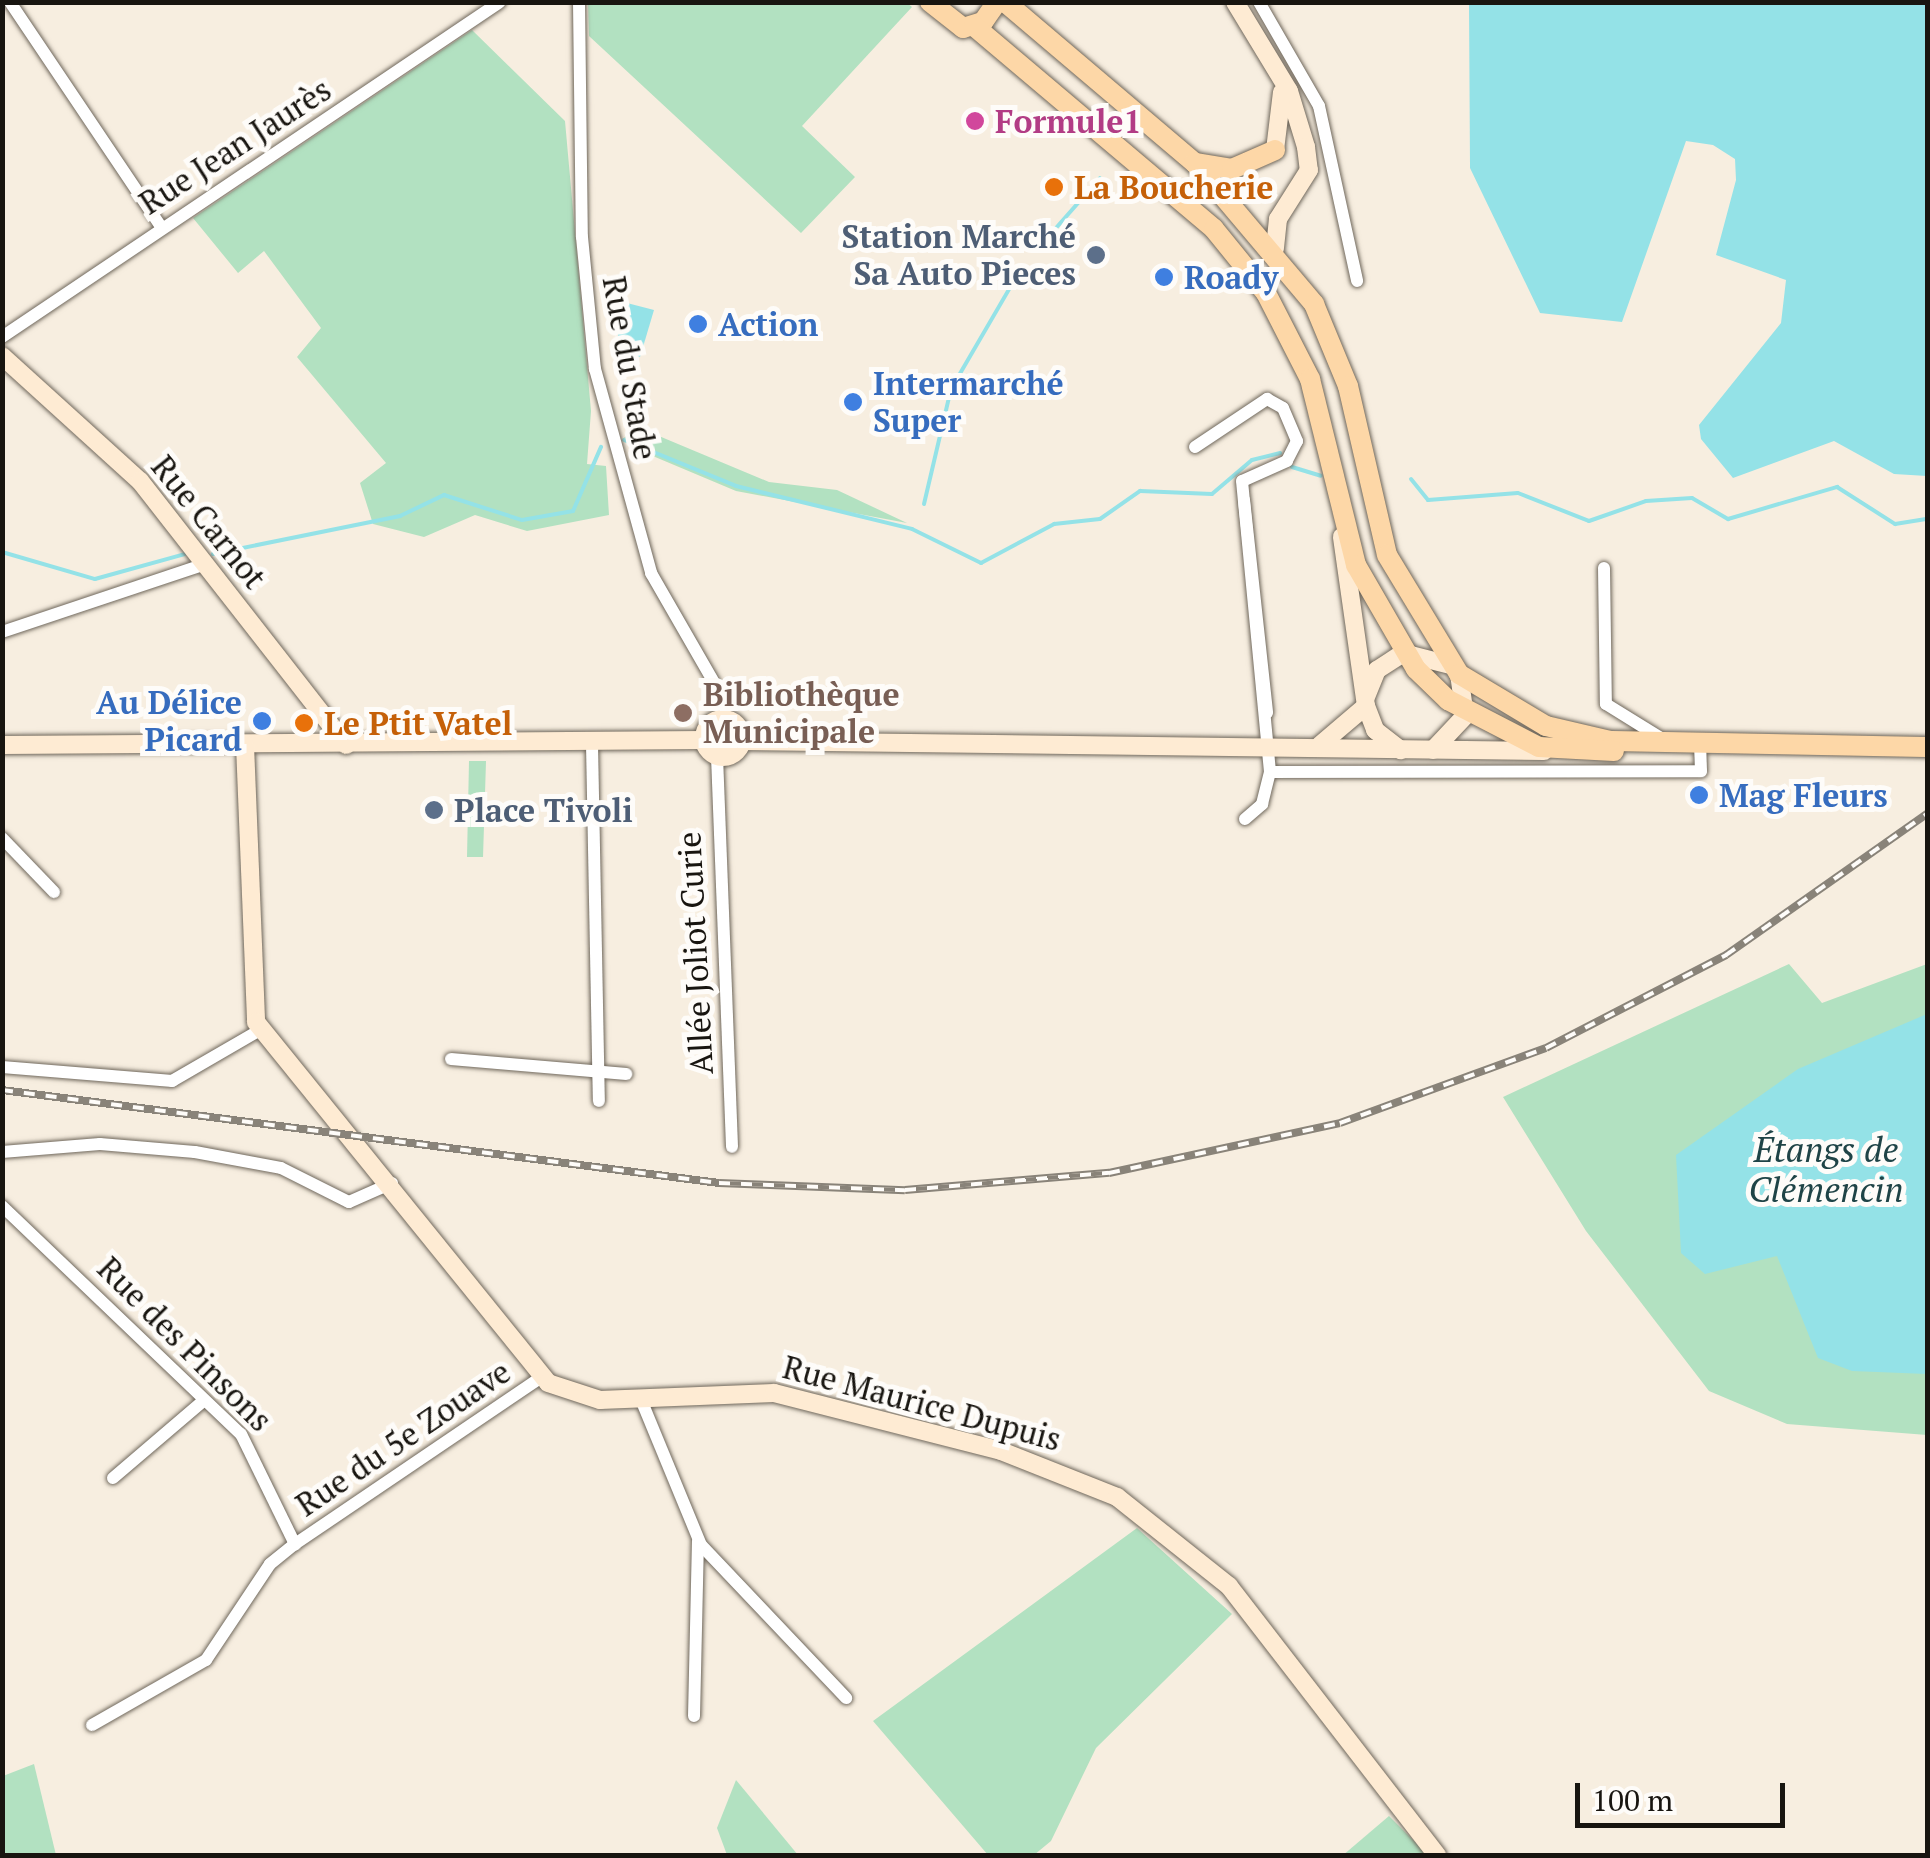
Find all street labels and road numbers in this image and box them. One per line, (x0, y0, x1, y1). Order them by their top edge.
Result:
street label: Rue Jean Jaurès (132, 70, 338, 222)
street label: Rue du Stade (595, 273, 665, 463)
street label: Rue Carnot (144, 448, 274, 596)
street label: Allée Joliot Curie (669, 831, 721, 1075)
street label: Rue des Pinsons (90, 1249, 280, 1439)
street label: Rue Maurice Dupuis (779, 1347, 1065, 1459)
street label: Rue du 5e Zouave (289, 1352, 517, 1524)

